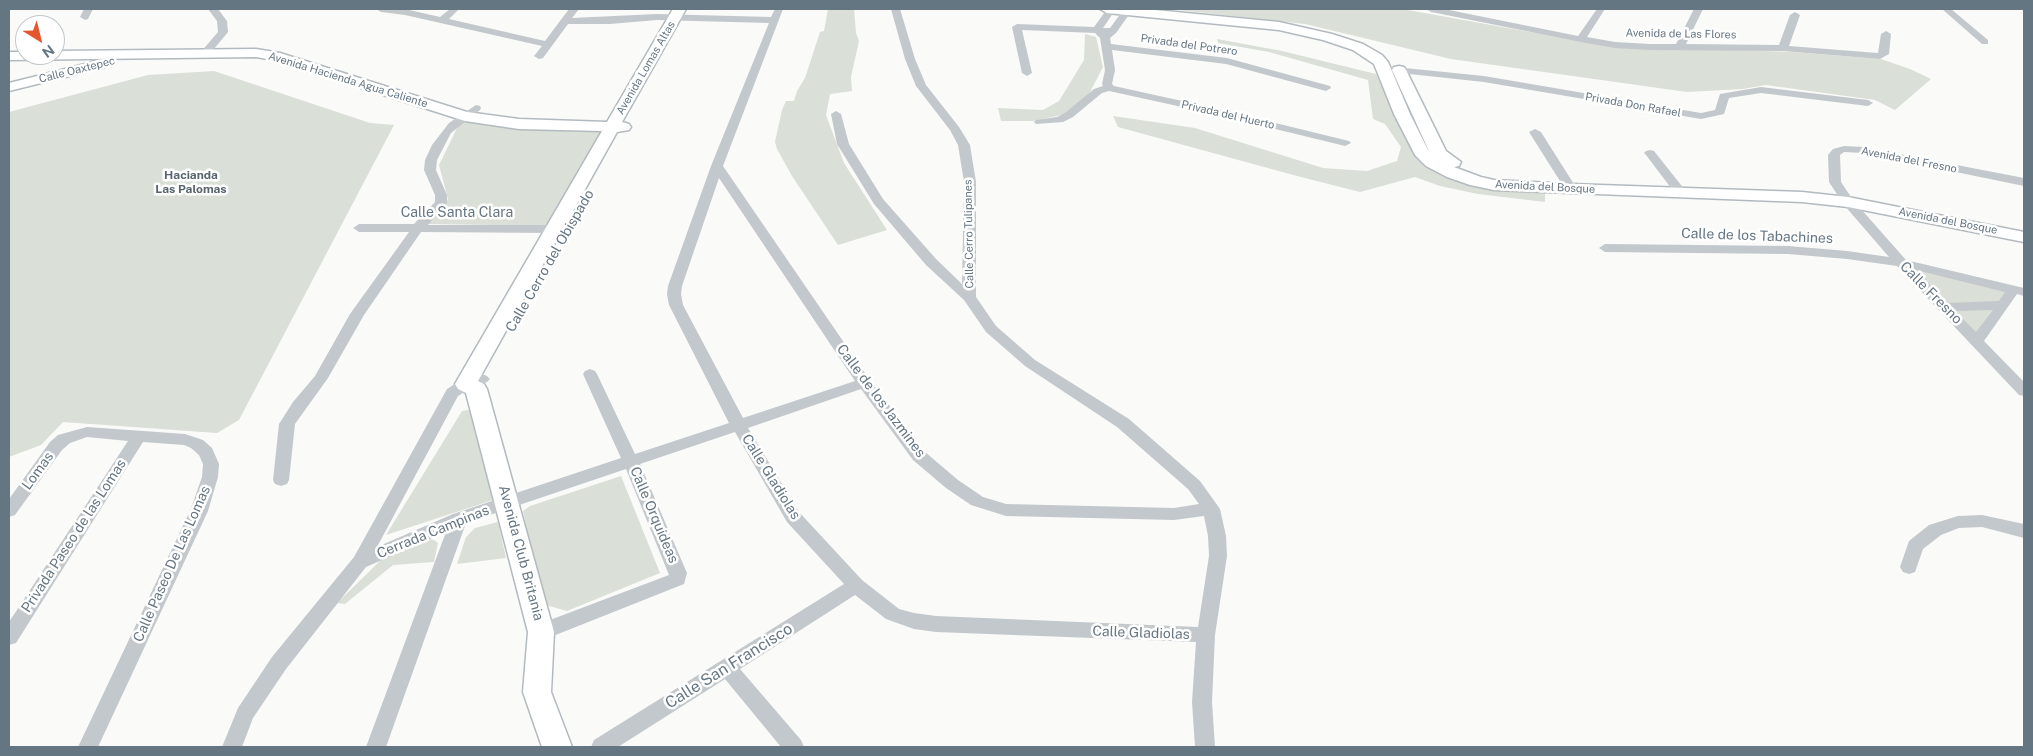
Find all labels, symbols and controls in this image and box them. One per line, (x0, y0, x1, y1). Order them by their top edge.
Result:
north arrow (15, 15, 65, 65)
street label: Avenida Lomas Altas (614, 19, 678, 117)
street label: Avenida de Las Flores (1625, 26, 1737, 42)
street label: Privada del Potrero (1140, 32, 1238, 58)
text: N (39, 42, 57, 61)
street label: Avenida Hacienda Agua Caliente (267, 49, 429, 111)
street label: Calle Oaxtepec (38, 54, 116, 86)
street label: Privada Don Rafael (1584, 90, 1682, 120)
street label: Privada del Huerto (1180, 98, 1276, 132)
street label: Avenida del Fresno (1860, 144, 1958, 176)
district label: Hacianda Las Palomas (155, 168, 227, 196)
street label: Avenida del Bosque (1495, 178, 1595, 196)
street label: Calle Cerro Tulipanes (961, 179, 977, 289)
street label: Calle Cerro del Obispado (502, 187, 598, 335)
street label: Calle Santa Clara (401, 205, 513, 221)
street label: Avenida del Bosque (1897, 205, 1999, 237)
street label: Calle de los Tabachines (1681, 225, 1833, 247)
street label: Calle Fresno (1896, 258, 1966, 328)
street label: Calle de los Jazmines (833, 341, 929, 461)
street label: Calle Gladiolas (738, 431, 804, 523)
street label: Lomas (19, 449, 57, 493)
street label: Privada Paseo de las Lomas (18, 456, 130, 616)
street label: Calle Orquídeas (626, 464, 682, 566)
street label: Calle Paseo De Las Lomas (130, 483, 214, 645)
street label: Avenida Club Britania (495, 484, 547, 622)
street label: Cerrada Campinas (374, 502, 492, 562)
street label: Calle San Francisco (662, 619, 796, 713)
street label: Calle Gladiolas (1092, 623, 1190, 643)

